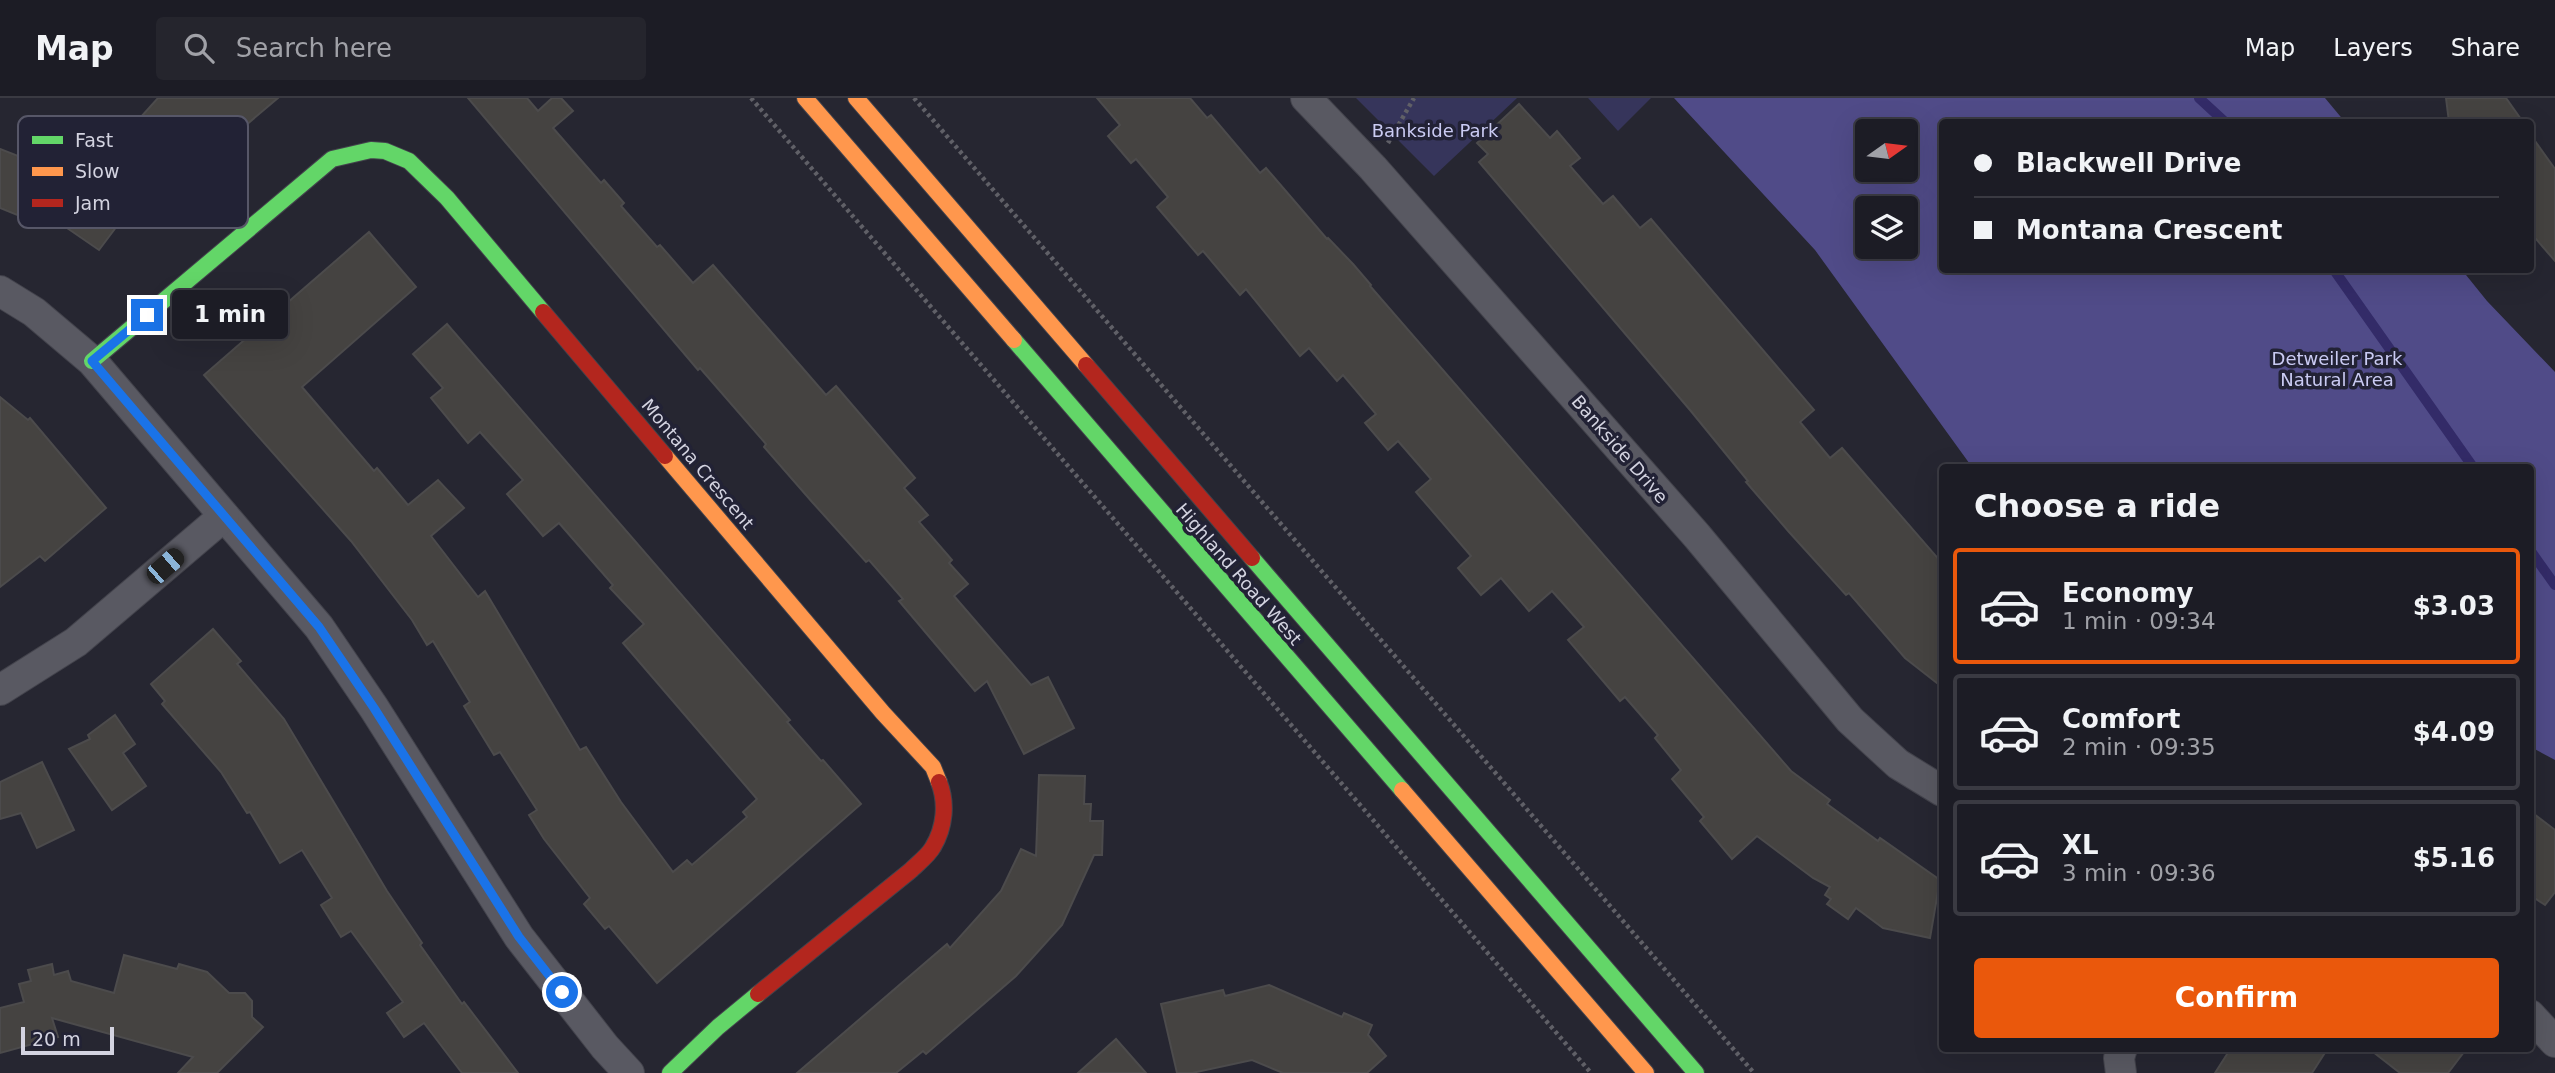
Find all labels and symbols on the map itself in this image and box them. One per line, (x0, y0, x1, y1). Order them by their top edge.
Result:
legend (18, 116, 248, 228)
north arrow (1855, 119, 1918, 182)
park label: Bankside Park (1372, 120, 1499, 141)
text: Fast (75, 129, 113, 151)
text: Slow (75, 160, 120, 182)
text: Jam (74, 192, 111, 214)
callout: 1 min (172, 290, 287, 340)
route end (131, 299, 163, 331)
park label: Detweiler Park Natural Area (2272, 348, 2403, 390)
street label: Bankside Drive (1568, 391, 1672, 507)
street label: Montana Crescent (637, 395, 759, 533)
street label: Highland Road West (1172, 499, 1306, 649)
car (143, 544, 188, 588)
route start (546, 976, 578, 1008)
scale bar (21, 1024, 114, 1056)

